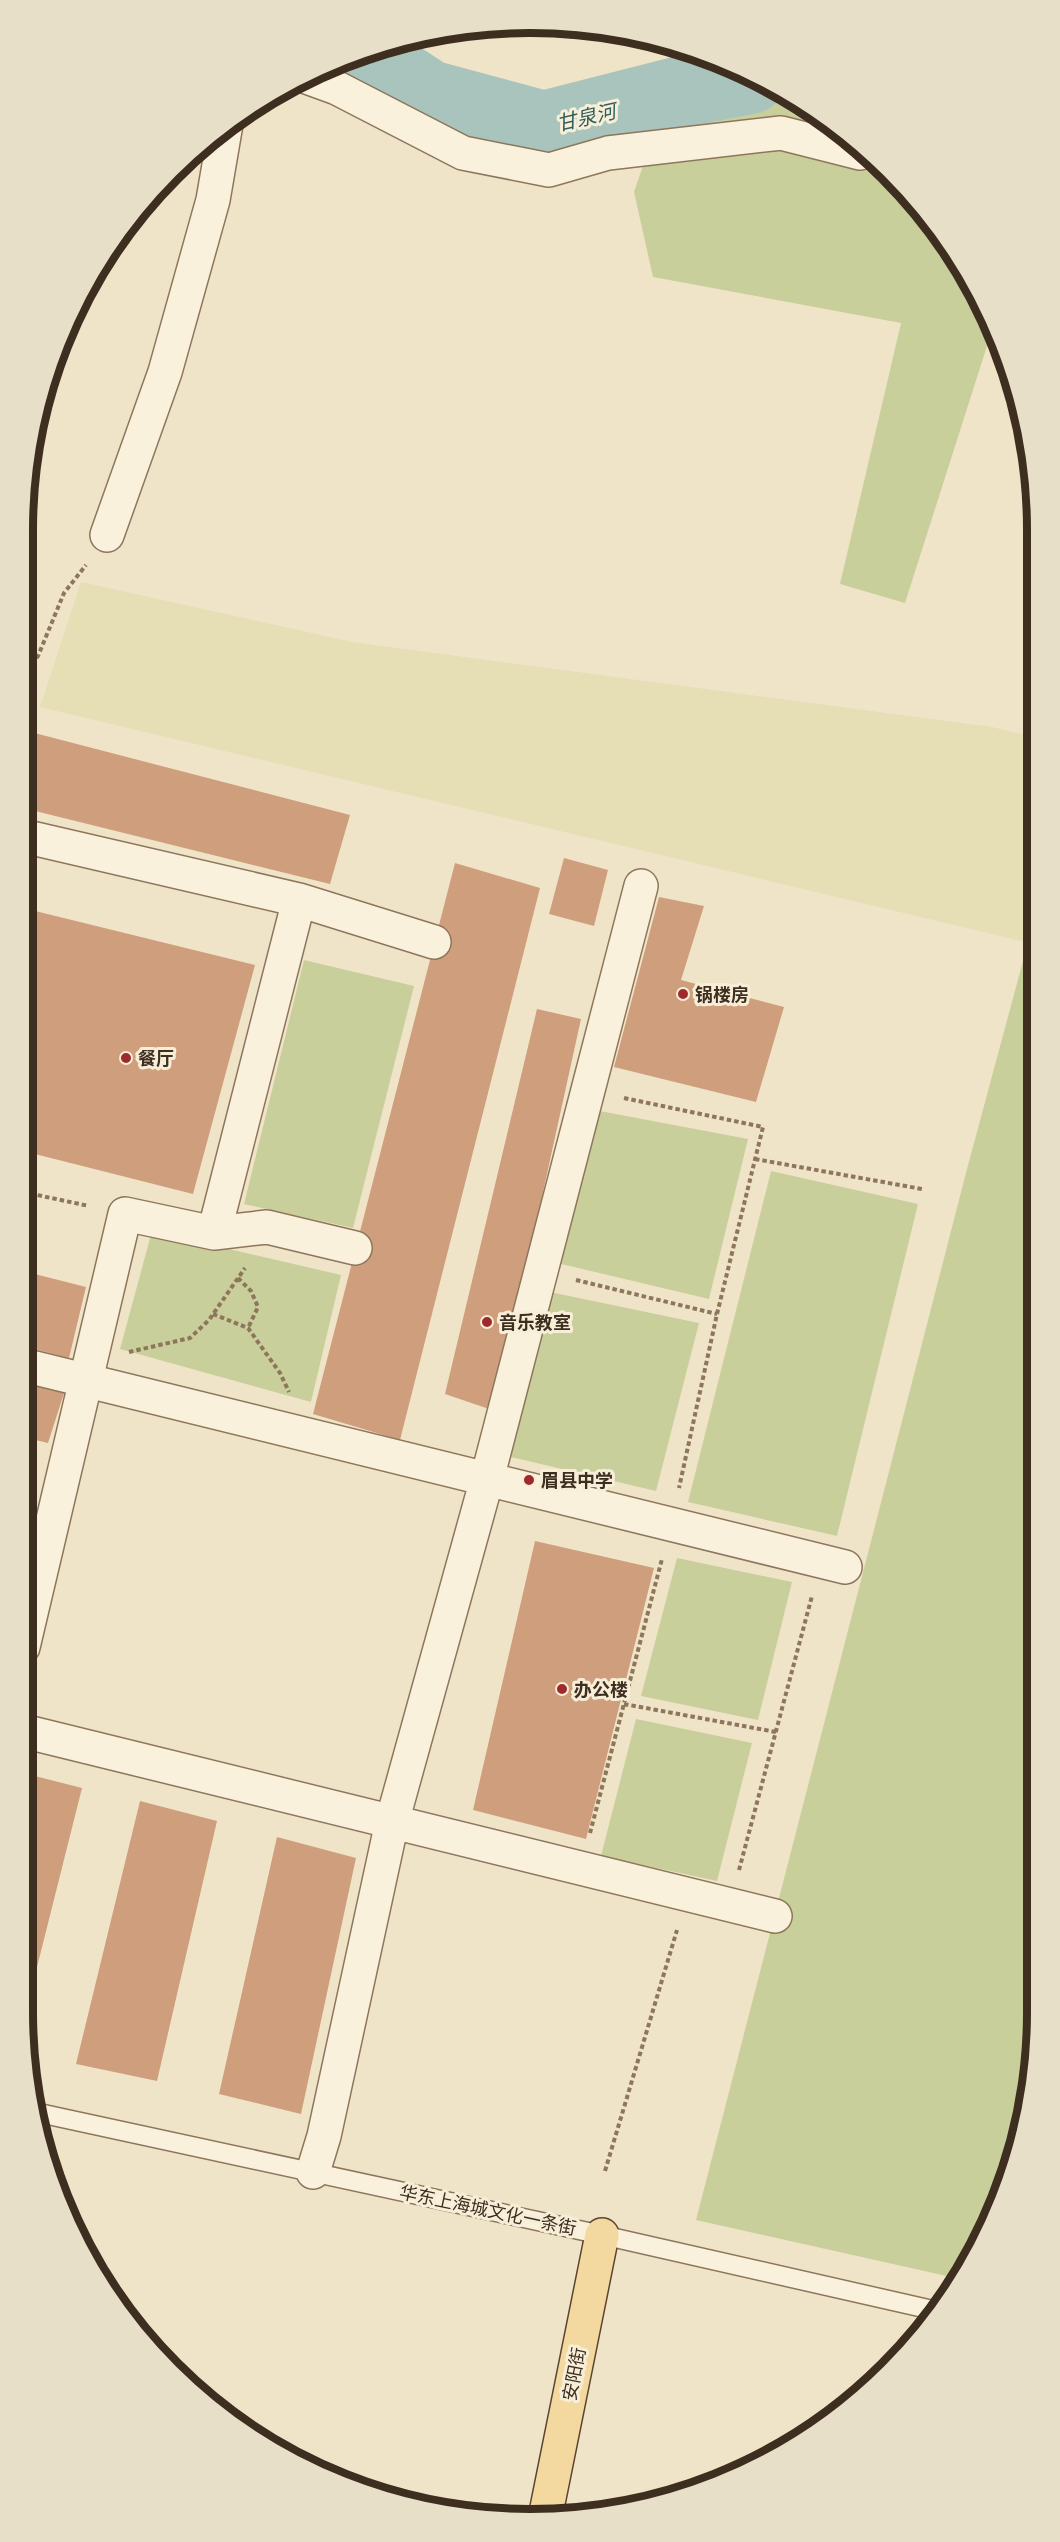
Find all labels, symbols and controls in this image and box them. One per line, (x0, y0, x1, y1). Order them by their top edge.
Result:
water label: 甘泉河 (554, 97, 622, 136)
place label: 锅楼房 (695, 983, 749, 1006)
marker: 锅楼房 (676, 987, 690, 1001)
place label: 餐厅 (138, 1047, 174, 1070)
marker: 餐厅 (119, 1051, 133, 1065)
place label: 音乐教室 (499, 1311, 571, 1334)
marker: 音乐教室 (480, 1315, 494, 1329)
place label: 眉县中学 (541, 1469, 613, 1492)
marker: 眉县中学 (522, 1473, 536, 1487)
place label: 办公楼 (574, 1678, 628, 1701)
marker: 办公楼 (555, 1682, 569, 1696)
street label: 华东上海城文化一条街 (398, 2180, 578, 2240)
street label: 安阳街 (558, 2345, 590, 2403)

